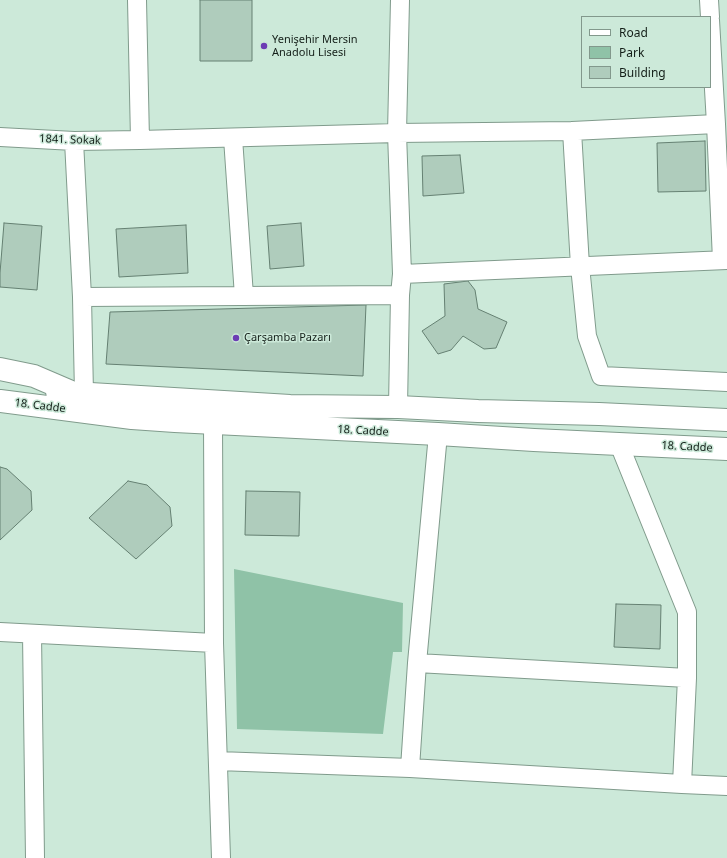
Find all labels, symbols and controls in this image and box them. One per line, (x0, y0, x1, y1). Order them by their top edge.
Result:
legend (581, 16, 711, 88)
text: Road (619, 24, 648, 41)
place label: Yenişehir Mersin Anadolu Lisesi (272, 33, 358, 59)
marker: Yenişehir Mersin Anadolu Lisesi (259, 41, 269, 51)
text: Park (619, 44, 644, 61)
text: Building (619, 64, 666, 81)
street label: 1841. Sokak (39, 132, 101, 148)
place label: Çarşamba Pazarı (244, 331, 331, 345)
marker: Çarşamba Pazarı (231, 333, 241, 343)
street label: 18. Cadde (14, 396, 66, 416)
street label: 18. Cadde (337, 423, 389, 439)
street label: 18. Cadde (661, 439, 713, 455)

